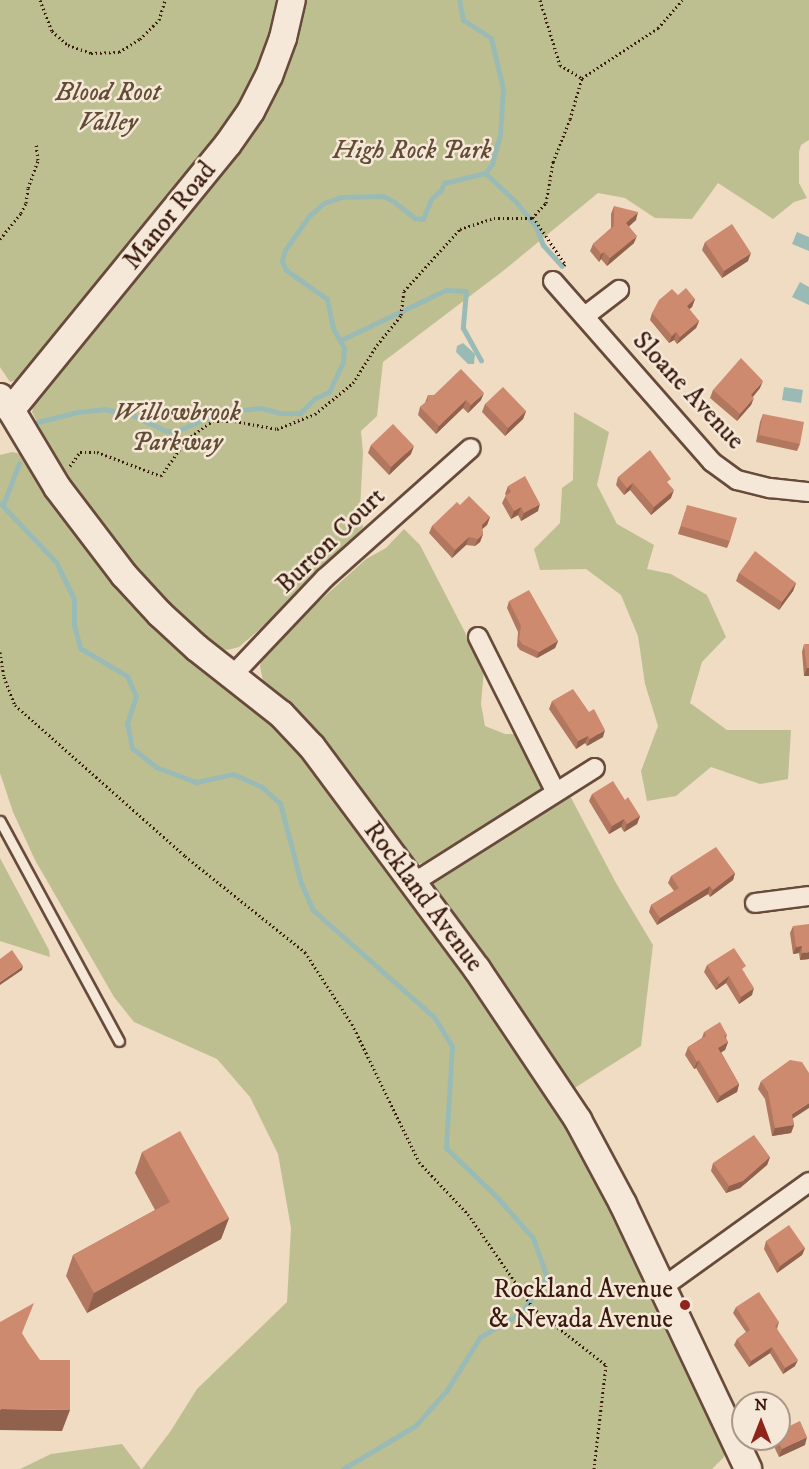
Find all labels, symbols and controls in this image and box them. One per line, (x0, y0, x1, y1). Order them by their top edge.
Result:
park label: Blood Root Valley (55, 77, 161, 138)
park label: High Rock Park (332, 135, 492, 167)
street label: Manor Road (117, 156, 223, 276)
street label: Sloane Avenue (625, 326, 751, 456)
park label: Willowbrook Parkway (113, 397, 241, 458)
street label: Burton Court (270, 481, 392, 601)
street label: Rockland Avenue (356, 816, 490, 978)
place label: Rockland Avenue & Nevada Avenue (489, 1274, 673, 1336)
marker: Rockland Avenue & Nevada Avenue (678, 1298, 692, 1312)
north arrow (731, 1391, 791, 1451)
text: N (754, 1395, 768, 1415)

